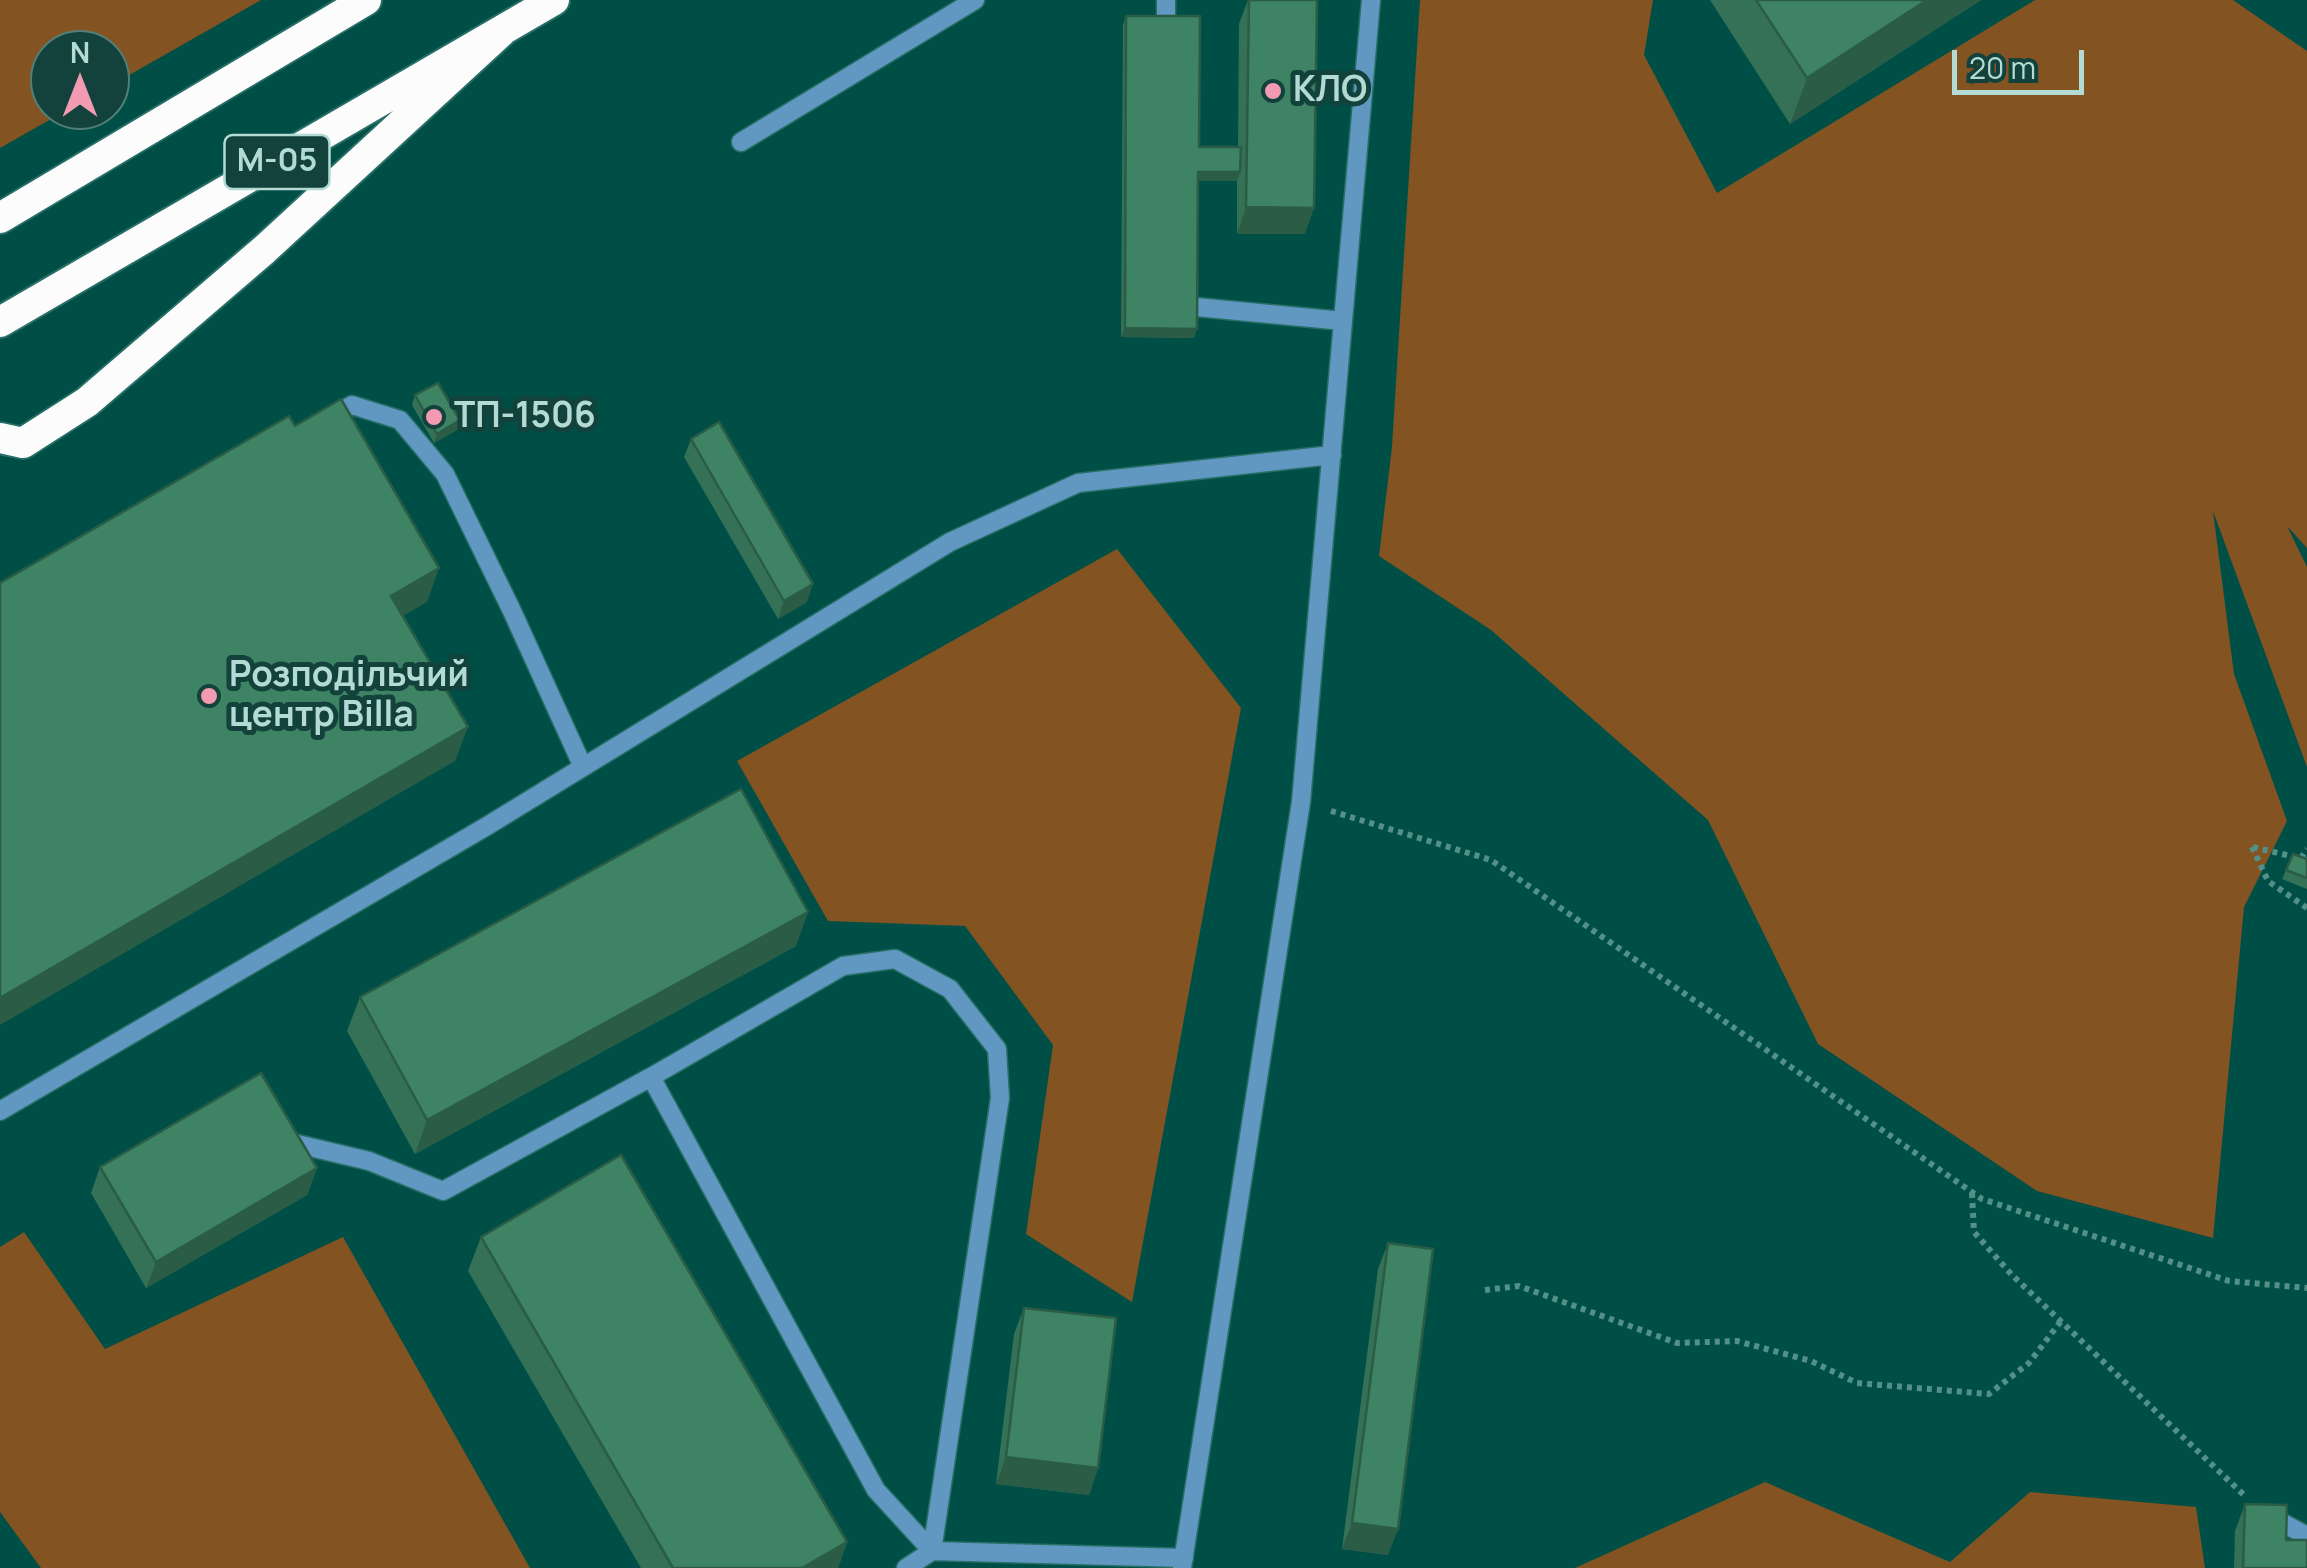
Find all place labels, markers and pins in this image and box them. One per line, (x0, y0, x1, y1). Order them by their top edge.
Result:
place label: КЛО (1293, 70, 1367, 112)
marker: КЛО (1262, 80, 1284, 102)
place label: ТП-1506 (454, 396, 596, 438)
marker: ТП-1506 (423, 406, 445, 428)
place label: Розподільчий центр Billa (229, 655, 469, 737)
marker: Розподільчий центр Billa (198, 685, 220, 707)

